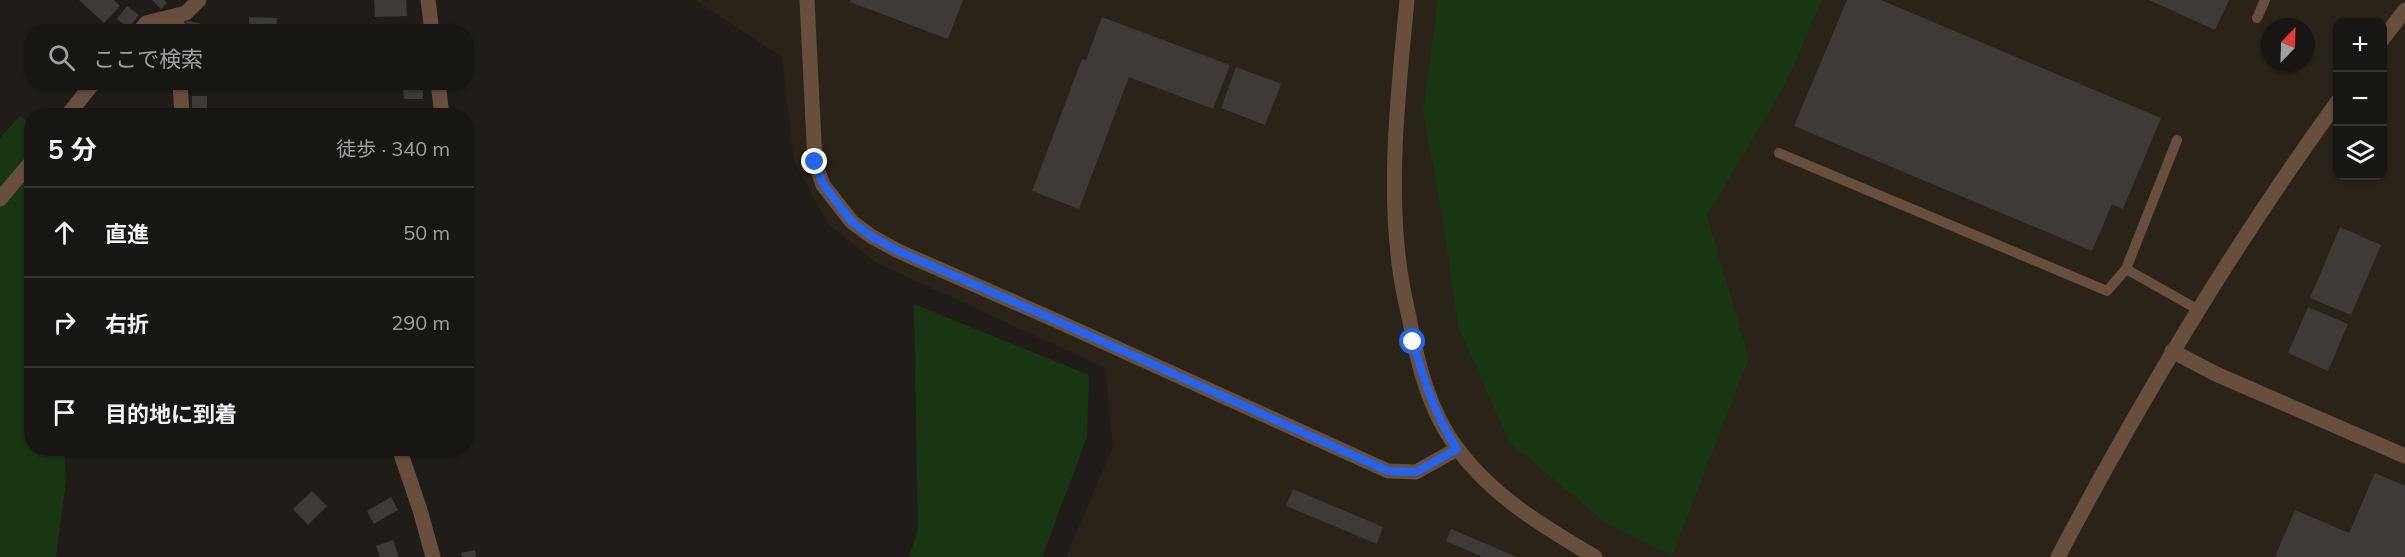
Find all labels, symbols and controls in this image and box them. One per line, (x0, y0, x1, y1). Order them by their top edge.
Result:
north arrow (2261, 18, 2315, 72)
map controls (2333, 18, 2387, 180)
button: + (2333, 18, 2387, 72)
search box (24, 24, 474, 90)
icon: search (45, 41, 78, 74)
text: ここで検索 (93, 45, 203, 73)
button: − (2333, 72, 2387, 126)
button: layers (2333, 126, 2387, 180)
text: 5 分 (48, 133, 97, 166)
text: 徒歩 · 340 m (336, 136, 450, 161)
route end (801, 148, 827, 174)
icon: ahead (48, 216, 81, 249)
text: 直進 (105, 220, 149, 248)
text: 50 m (403, 220, 450, 245)
icon: right (48, 306, 81, 339)
text: 右折 (105, 310, 149, 338)
text: 290 m (391, 310, 450, 335)
route start (1399, 328, 1425, 354)
icon: arrive (48, 396, 81, 429)
text: 目的地に到着 (105, 400, 237, 428)

